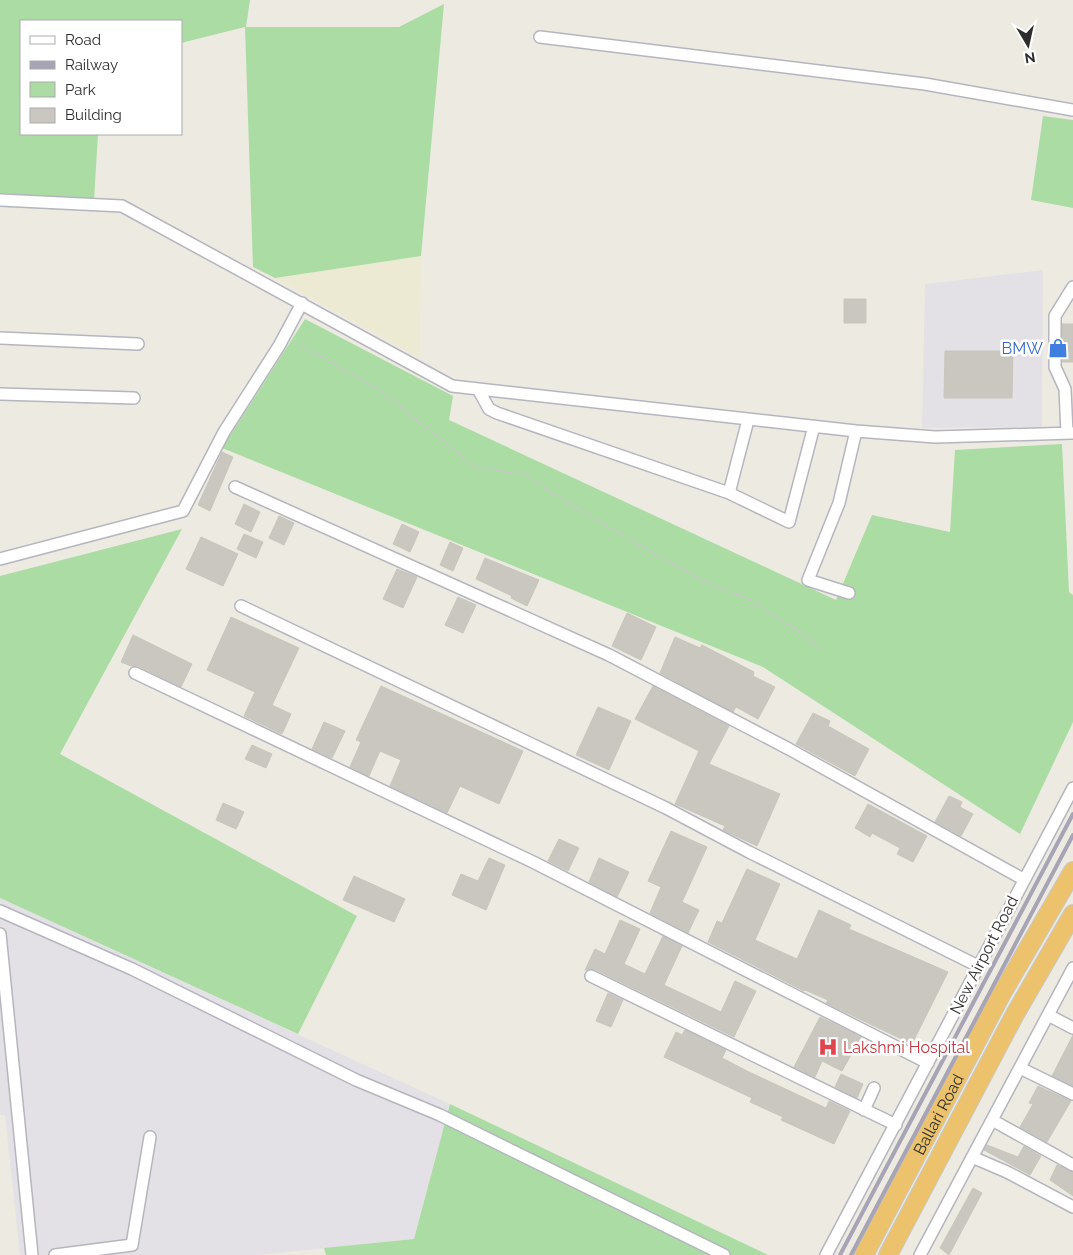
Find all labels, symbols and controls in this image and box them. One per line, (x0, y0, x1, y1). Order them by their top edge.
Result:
legend (20, 20, 182, 135)
north arrow (1003, 20, 1053, 70)
text: Road (65, 31, 101, 49)
text: N (1024, 49, 1037, 67)
text: Railway (65, 56, 118, 74)
text: Park (65, 81, 96, 99)
text: Building (65, 106, 122, 124)
shop icon: BMW (1047, 337, 1069, 359)
place label: BMW (1002, 339, 1043, 358)
street label: New Airport Road (946, 893, 1022, 1017)
hospital icon: Lakshmi Hospital (817, 1036, 839, 1058)
place label: Lakshmi Hospital (843, 1038, 970, 1057)
street label: Ballari Road (909, 1071, 967, 1158)

